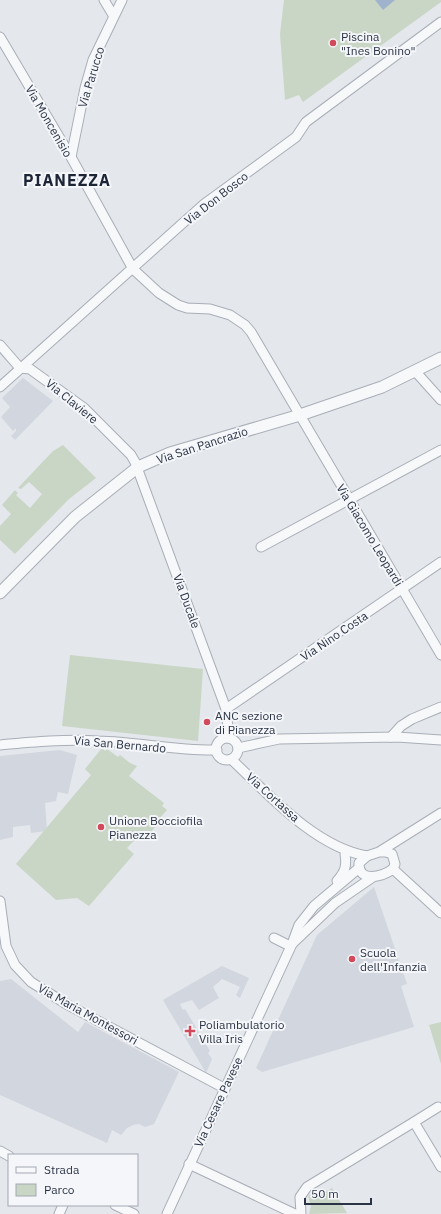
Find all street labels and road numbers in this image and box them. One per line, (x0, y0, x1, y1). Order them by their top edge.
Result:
street label: Via Parucco (75, 44, 107, 109)
street label: Via Moncenisio (22, 82, 76, 160)
street label: Via Don Bosco (181, 168, 251, 228)
street label: Via Claviere (43, 375, 102, 427)
street label: Via San Pancrazio (154, 423, 250, 467)
street label: Via Giacomo Leopardi (333, 481, 407, 589)
street label: Via Ducale (170, 572, 204, 631)
street label: Via Nino Costa (297, 608, 371, 664)
street label: Via San Bernardo (73, 732, 167, 756)
street label: Via Cortassa (243, 769, 303, 825)
street label: Via Maria Montessori (35, 980, 141, 1048)
street label: Via Cesare Pavese (191, 1054, 246, 1150)

